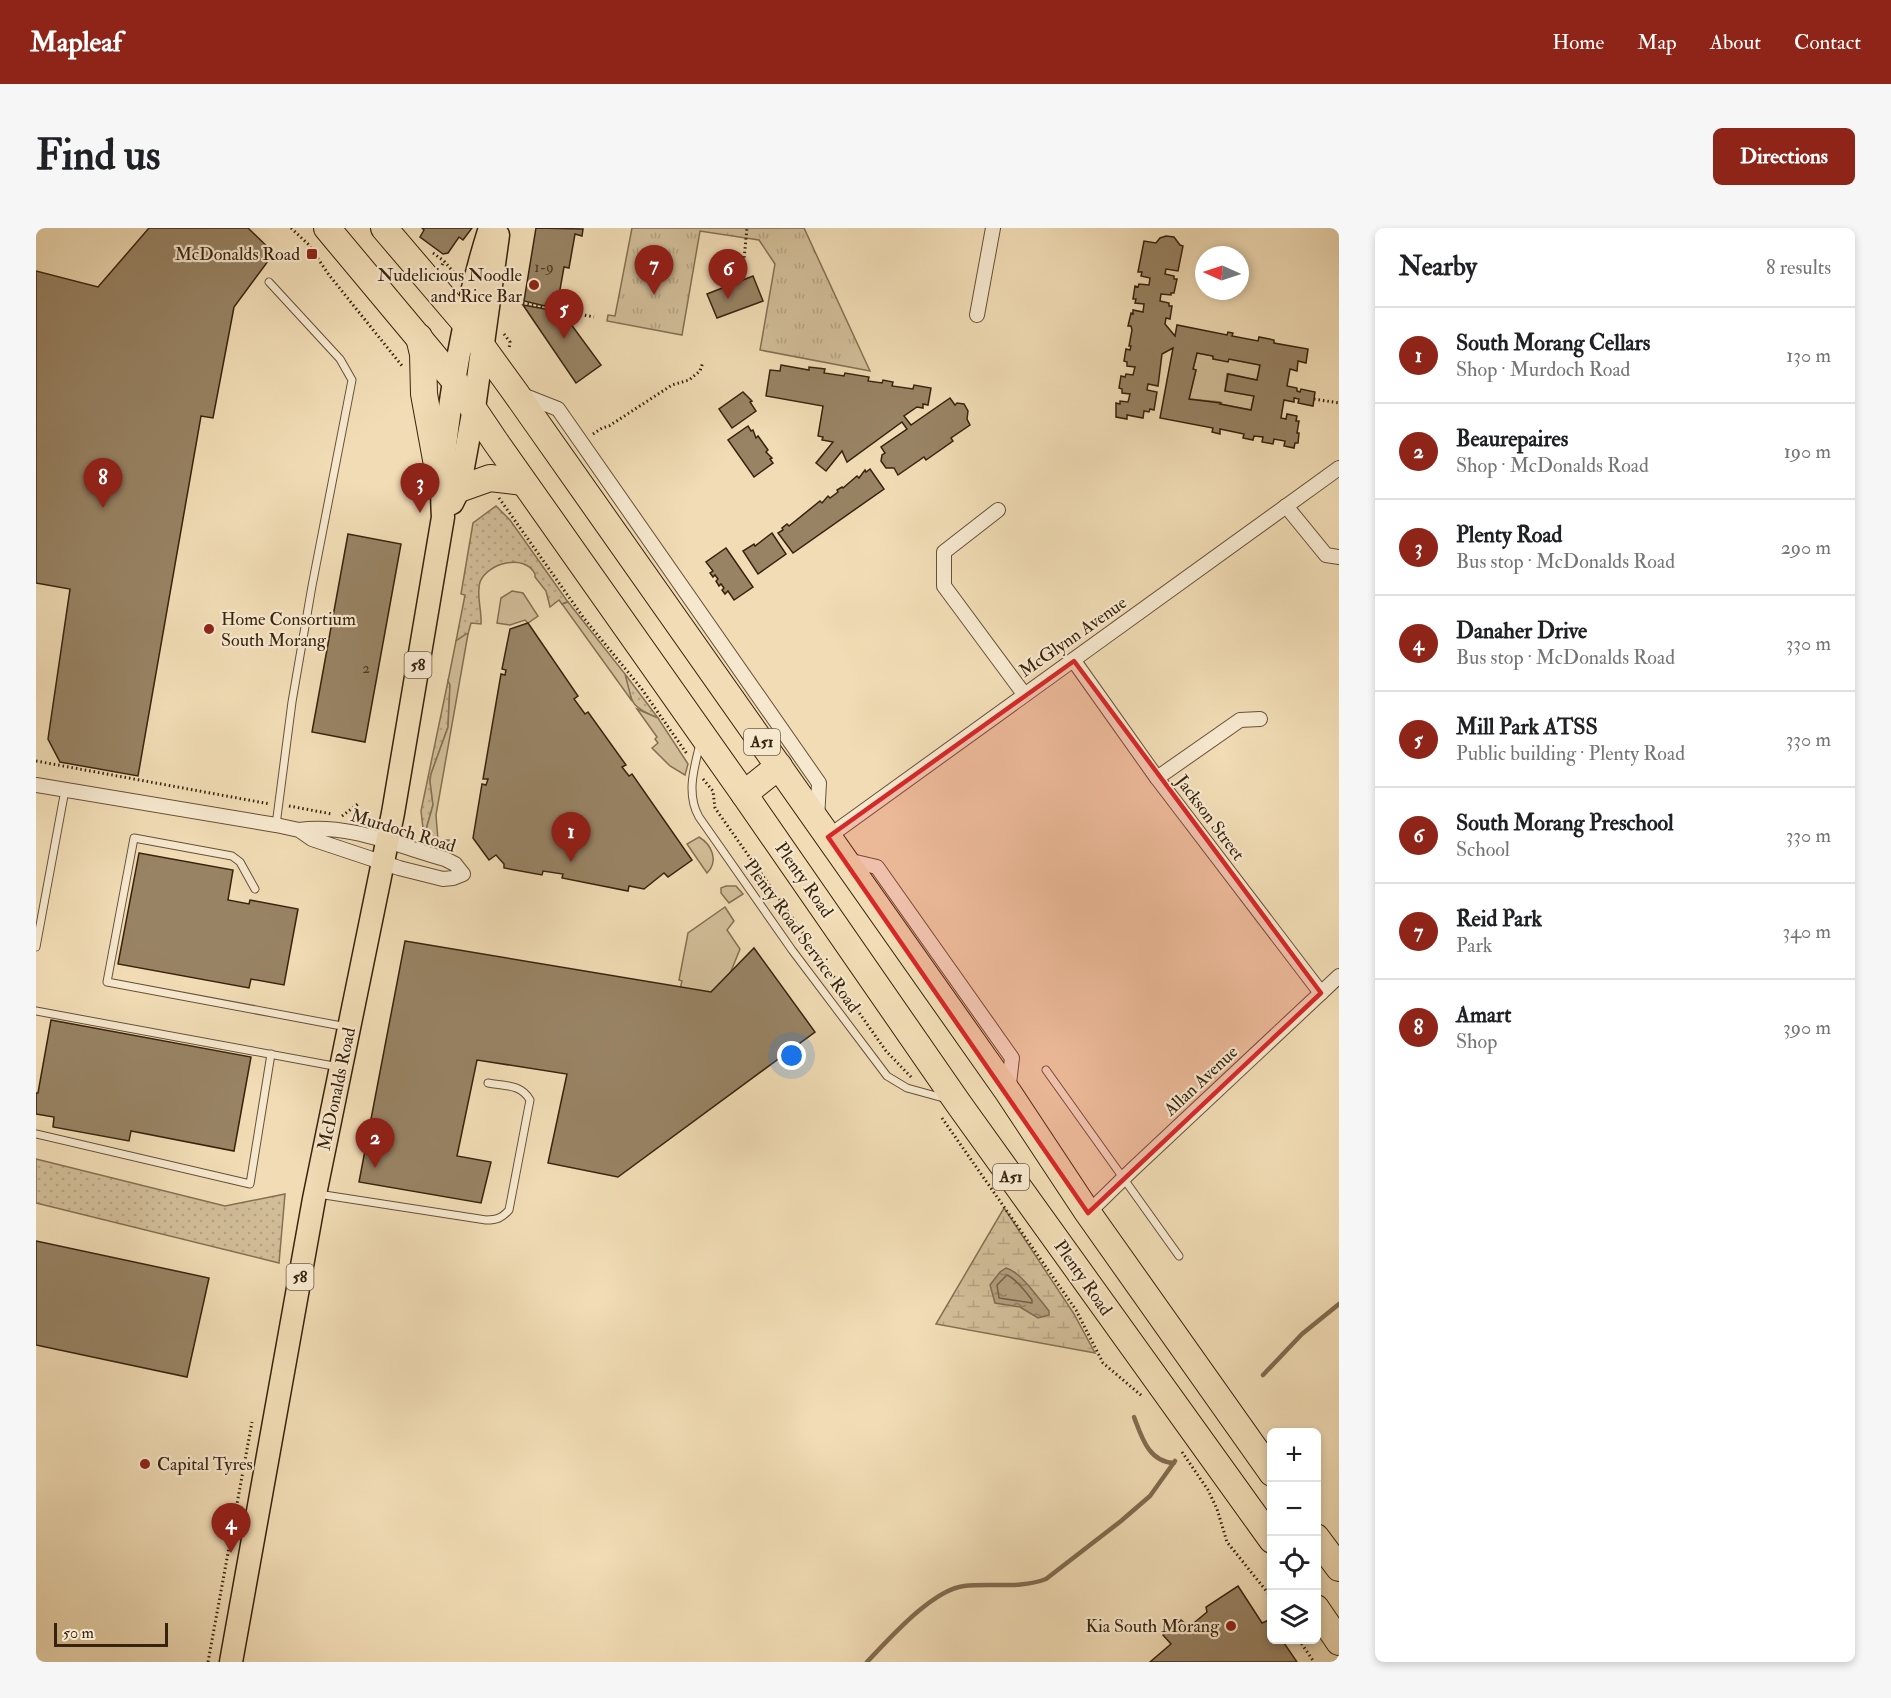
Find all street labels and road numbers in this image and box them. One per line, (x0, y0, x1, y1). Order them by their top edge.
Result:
street label: McGlynn Avenue (1015, 591, 1132, 683)
road number: 58 (404, 652, 431, 678)
road number: A51 (744, 729, 780, 755)
street label: Jackson Street (1170, 770, 1250, 866)
street label: Murdoch Road (348, 804, 458, 858)
street label: Plenty Road (770, 838, 838, 922)
street label: Plenty Road Service Road (739, 855, 865, 1017)
street label: McDonalds Road (313, 1025, 361, 1153)
street label: Allan Avenue (1158, 1040, 1243, 1122)
road number: A51 (993, 1164, 1029, 1190)
street label: Plenty Road (1049, 1236, 1117, 1320)
road number: 58 (286, 1264, 314, 1290)

